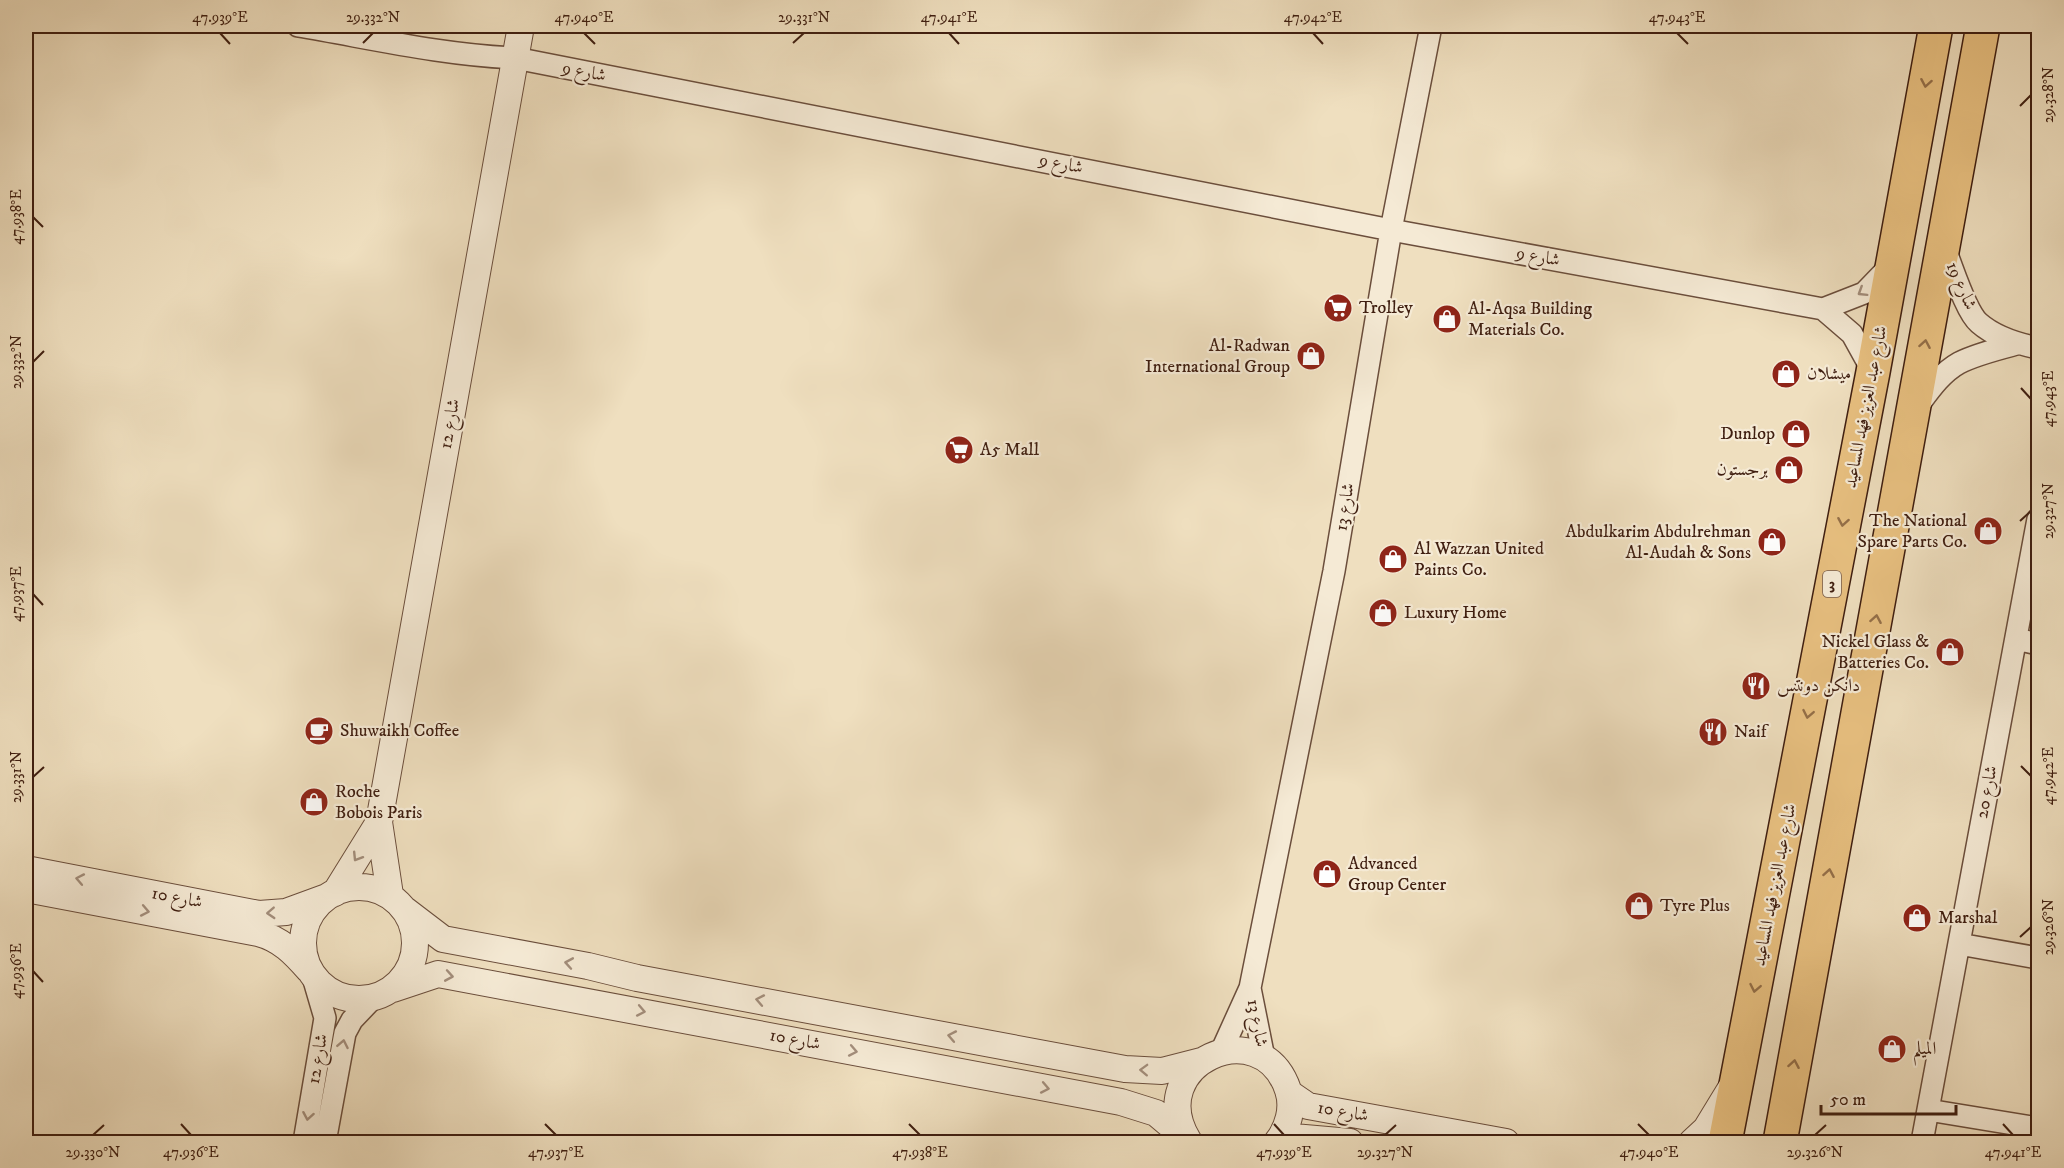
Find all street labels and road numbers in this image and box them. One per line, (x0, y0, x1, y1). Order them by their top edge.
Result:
street label: شارع 9 (559, 57, 608, 90)
street label: شارع 9 (1036, 149, 1085, 182)
street label: شارع 9 (1513, 242, 1562, 275)
street label: شارع 19 (1938, 258, 1981, 315)
street label: شارع عبد العزيز فهد المساعيد (1839, 324, 1895, 491)
street label: شارع 12 (435, 397, 468, 451)
street label: شارع 13 (1330, 481, 1363, 533)
road number: 3 (1823, 571, 1841, 597)
street label: شارع 20 (1971, 764, 2006, 821)
street label: شارع عبد العزيز فهد المساعيد (1748, 802, 1804, 969)
street label: شارع 10 (149, 882, 204, 917)
street label: شارع 13 (1239, 997, 1272, 1049)
street label: شارع 10 (767, 1024, 822, 1059)
street label: شارع 12 (303, 1032, 336, 1086)
street label: شارع 10 (1315, 1097, 1370, 1130)

